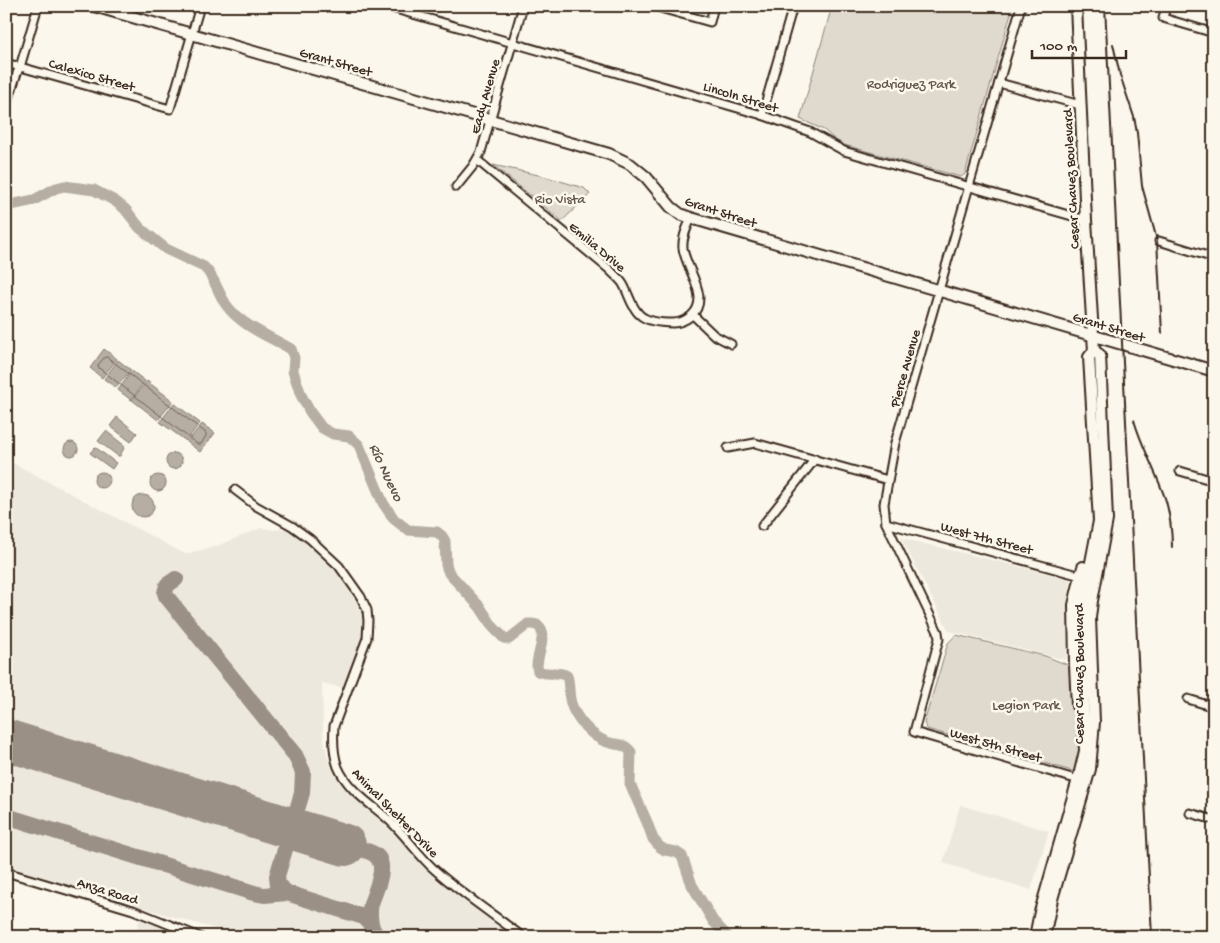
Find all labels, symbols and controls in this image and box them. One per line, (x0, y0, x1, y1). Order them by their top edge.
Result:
scale bar (1032, 28, 1126, 60)
text: 100 m (1039, 38, 1078, 56)
street label: Grant Street (297, 45, 375, 82)
street label: Calexico Street (46, 56, 138, 97)
street label: Eady Avenue (468, 57, 505, 136)
park label: Rodriguez Park (867, 77, 957, 94)
street label: Lincoln Street (701, 79, 781, 118)
street label: Cesar Chavez Boulevard (1060, 107, 1085, 249)
park label: Rio Vista (535, 192, 586, 209)
street label: Grant Street (682, 194, 760, 233)
street label: Emilia Drive (564, 219, 629, 277)
street label: Grant Street (1070, 309, 1148, 348)
street label: Pierce Avenue (887, 327, 926, 411)
water label: Río Nuevo (364, 441, 407, 506)
street label: West 7th Street (939, 519, 1035, 560)
street label: Cesar Chavez Boulevard (1072, 602, 1089, 744)
park label: Legion Park (992, 698, 1061, 715)
street label: West 5th Street (948, 725, 1044, 768)
street label: Animal Shelter Drive (347, 765, 442, 863)
street label: Anza Road (75, 875, 141, 910)

